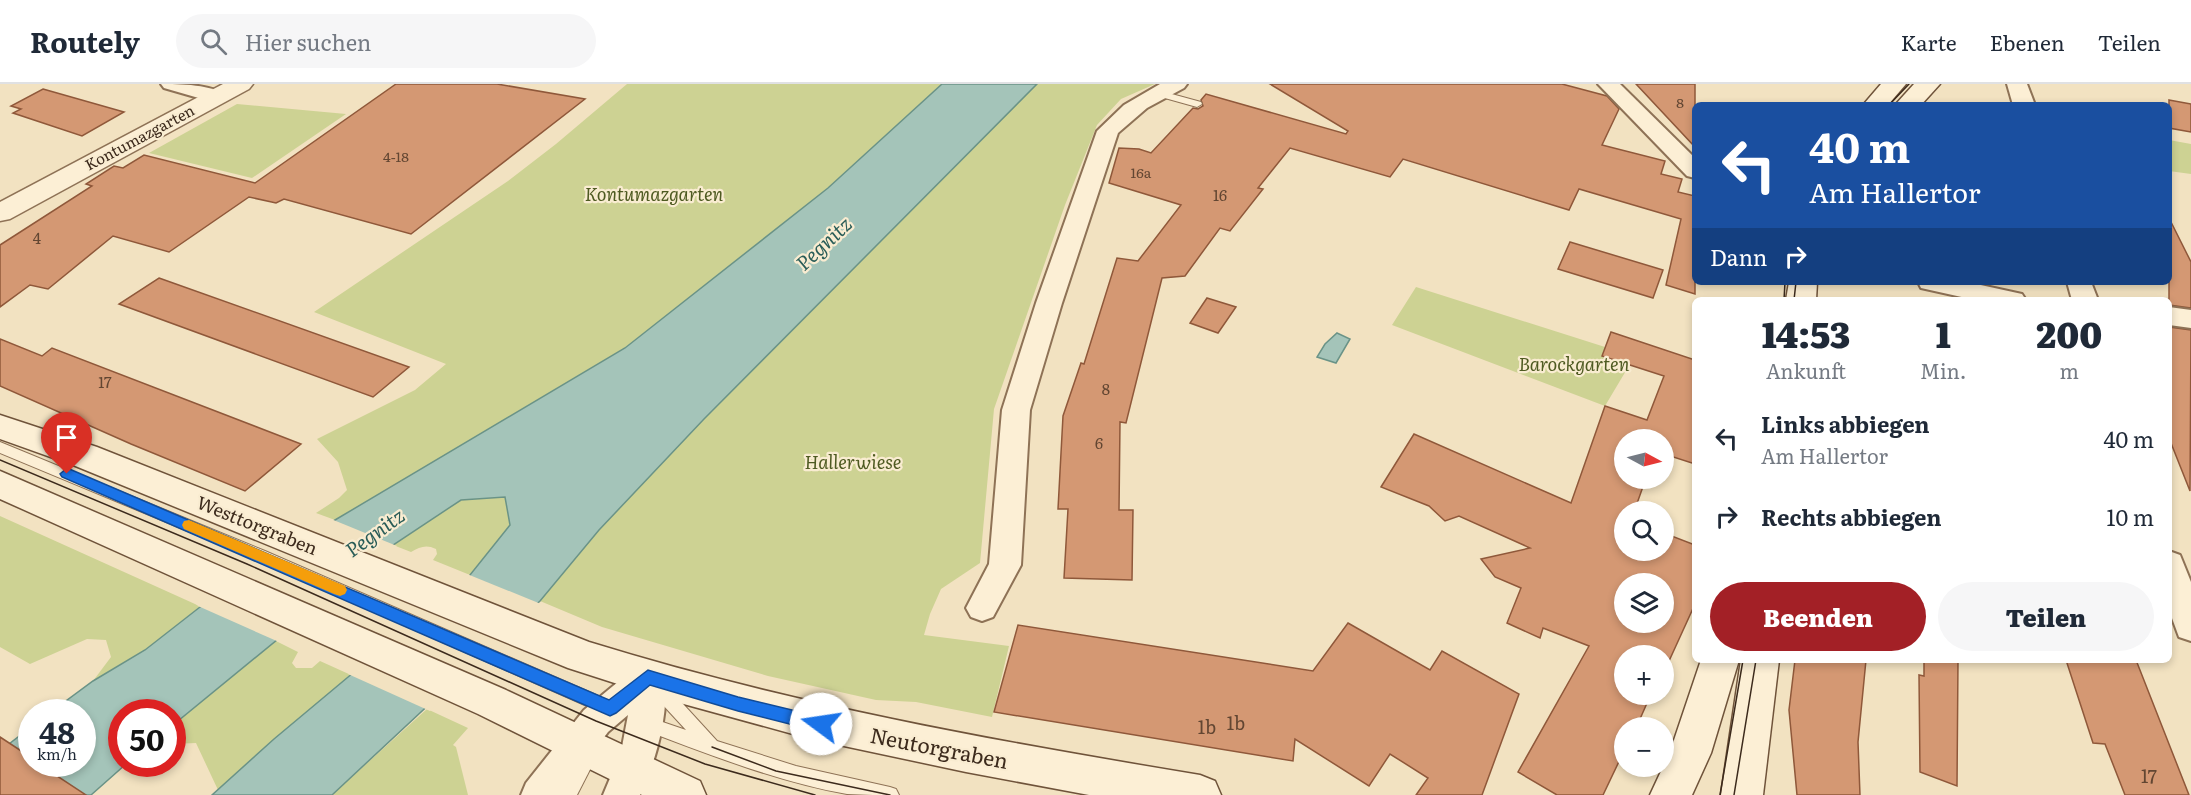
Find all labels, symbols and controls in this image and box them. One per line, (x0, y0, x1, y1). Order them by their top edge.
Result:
search box (176, 14, 596, 68)
text: Routely (30, 20, 140, 62)
icon: search (197, 25, 230, 58)
text: Hier suchen (245, 25, 371, 58)
text: Karte (1901, 26, 1957, 57)
text: Ebenen (1990, 26, 2065, 57)
text: Teilen (2098, 26, 2161, 57)
house number: 8 (1676, 92, 1684, 112)
street label: Kontumazgarten (80, 98, 198, 175)
text: 40 m (1809, 114, 1910, 176)
icon: left (1710, 126, 1788, 204)
house number: 4-18 (383, 146, 409, 166)
house number: 16a (1131, 162, 1152, 182)
text: Am Hallertor (1809, 171, 1981, 211)
park label: Kontumazgarten (585, 180, 723, 207)
house number: 16 (1213, 183, 1227, 206)
water label: Pegnitz (788, 208, 858, 276)
house number: 4 (33, 226, 41, 249)
text: Dann (1710, 240, 1767, 273)
icon: right (1779, 240, 1812, 273)
text: 14:53 (1762, 306, 1850, 359)
text: 1 (1936, 306, 1951, 359)
text: 200 (2036, 306, 2102, 359)
park label: Barockgarten (1519, 350, 1630, 377)
text: Ankunft (1766, 355, 1846, 385)
text: Min. (1920, 355, 1966, 385)
text: m (2060, 355, 2079, 385)
house number: 17 (98, 370, 112, 393)
house number: 8 (1102, 377, 1110, 400)
text: Links abbiegen (1761, 407, 1930, 440)
pin (41, 412, 92, 474)
icon: arrive (50, 421, 83, 454)
icon: left (1710, 422, 1743, 455)
text: 40 m (2103, 422, 2154, 455)
north arrow (1614, 429, 1674, 489)
map controls (1614, 429, 1674, 777)
house number: 6 (1095, 431, 1103, 454)
text: Am Hallertor (1761, 440, 1888, 470)
park label: Hallerwiese (805, 448, 901, 475)
street label: Westtorgraben (193, 488, 322, 561)
water label: Pegnitz (338, 499, 410, 563)
icon: right (1710, 500, 1743, 533)
text: Rechts abbiegen (1761, 500, 1941, 533)
text: 10 m (2107, 500, 2154, 533)
button: search (1614, 501, 1674, 561)
button: layers (1614, 573, 1674, 633)
button: Beenden (1710, 582, 1926, 651)
button: Teilen (1938, 582, 2154, 651)
button: + (1614, 645, 1674, 705)
position arrow (789, 692, 853, 756)
speed limit sign: 50 (108, 699, 186, 777)
text: 48 (39, 709, 75, 753)
house number: 1b (1227, 709, 1245, 736)
house number: 1b (1198, 713, 1216, 740)
button: − (1614, 717, 1674, 777)
street label: Neutorgraben (868, 718, 1011, 775)
text: km/h (37, 742, 77, 765)
house number: 17 (2141, 762, 2157, 789)

